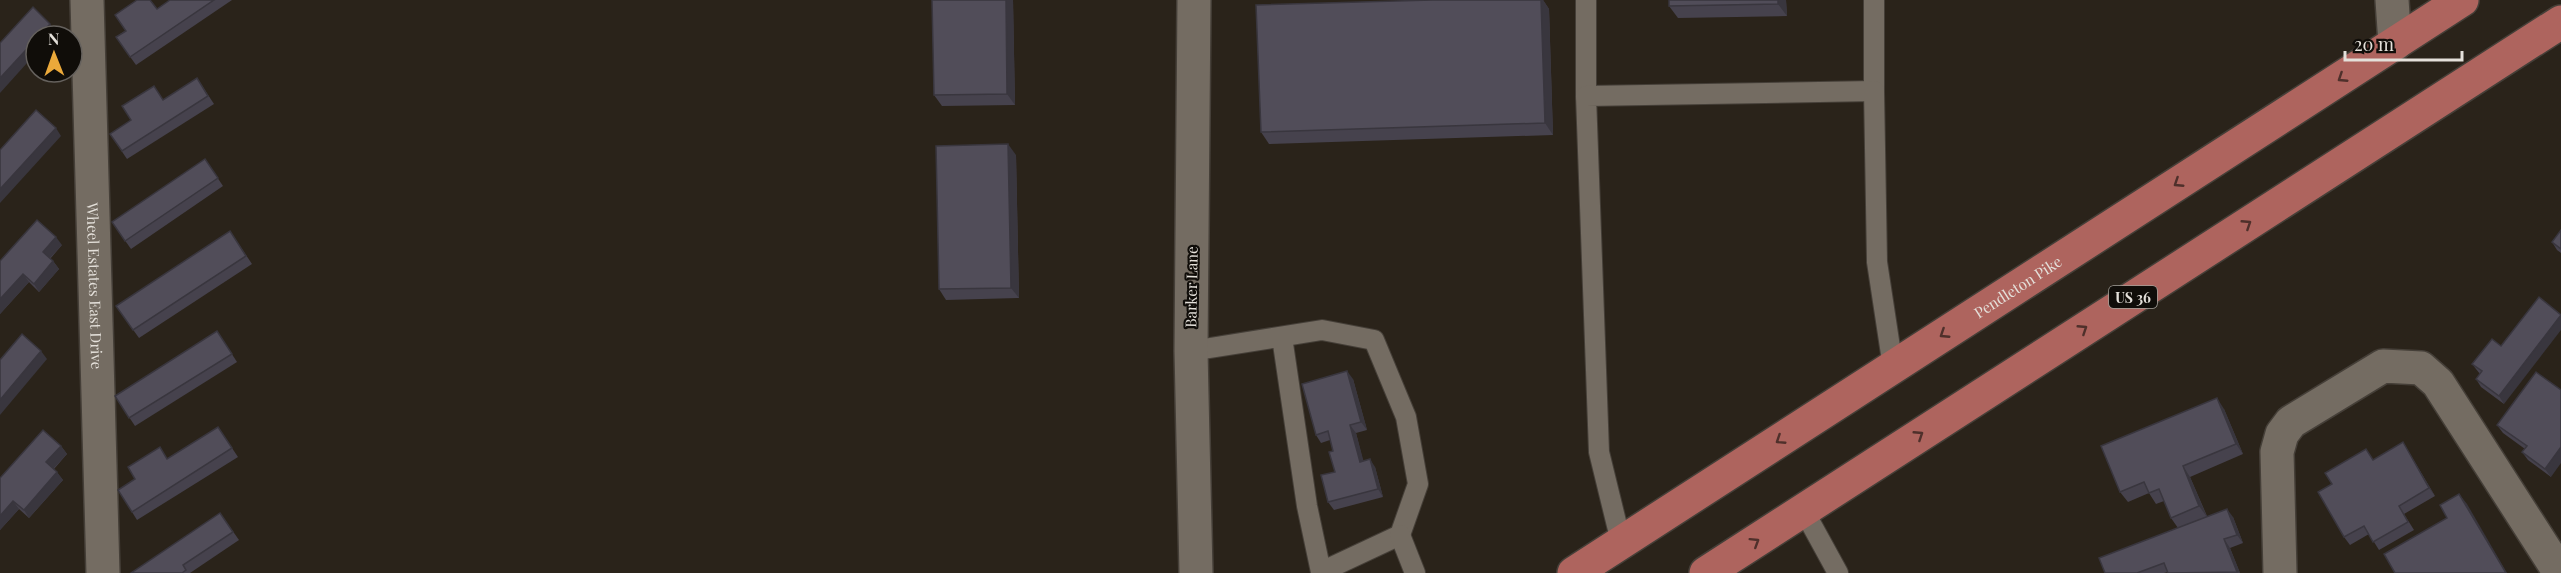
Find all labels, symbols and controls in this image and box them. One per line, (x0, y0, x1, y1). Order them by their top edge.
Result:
north arrow (24, 24, 84, 84)
scale bar (2345, 24, 2462, 62)
text: N (48, 28, 60, 49)
text: 20 m (2354, 32, 2394, 56)
one-way arrow (2338, 71, 2349, 82)
one-way arrow (2174, 176, 2185, 187)
street label: Wheel Estates East Drive (83, 201, 107, 369)
one-way arrow (2240, 220, 2251, 231)
street label: Barker Lane (1180, 246, 1202, 328)
street label: Pendleton Pike (1970, 251, 2065, 322)
road number: US 36 (2109, 286, 2157, 308)
one-way arrow (2077, 325, 2087, 337)
one-way arrow (1940, 327, 1950, 339)
one-way arrow (1912, 431, 1923, 442)
one-way arrow (1776, 433, 1787, 444)
one-way arrow (1749, 538, 1760, 549)

